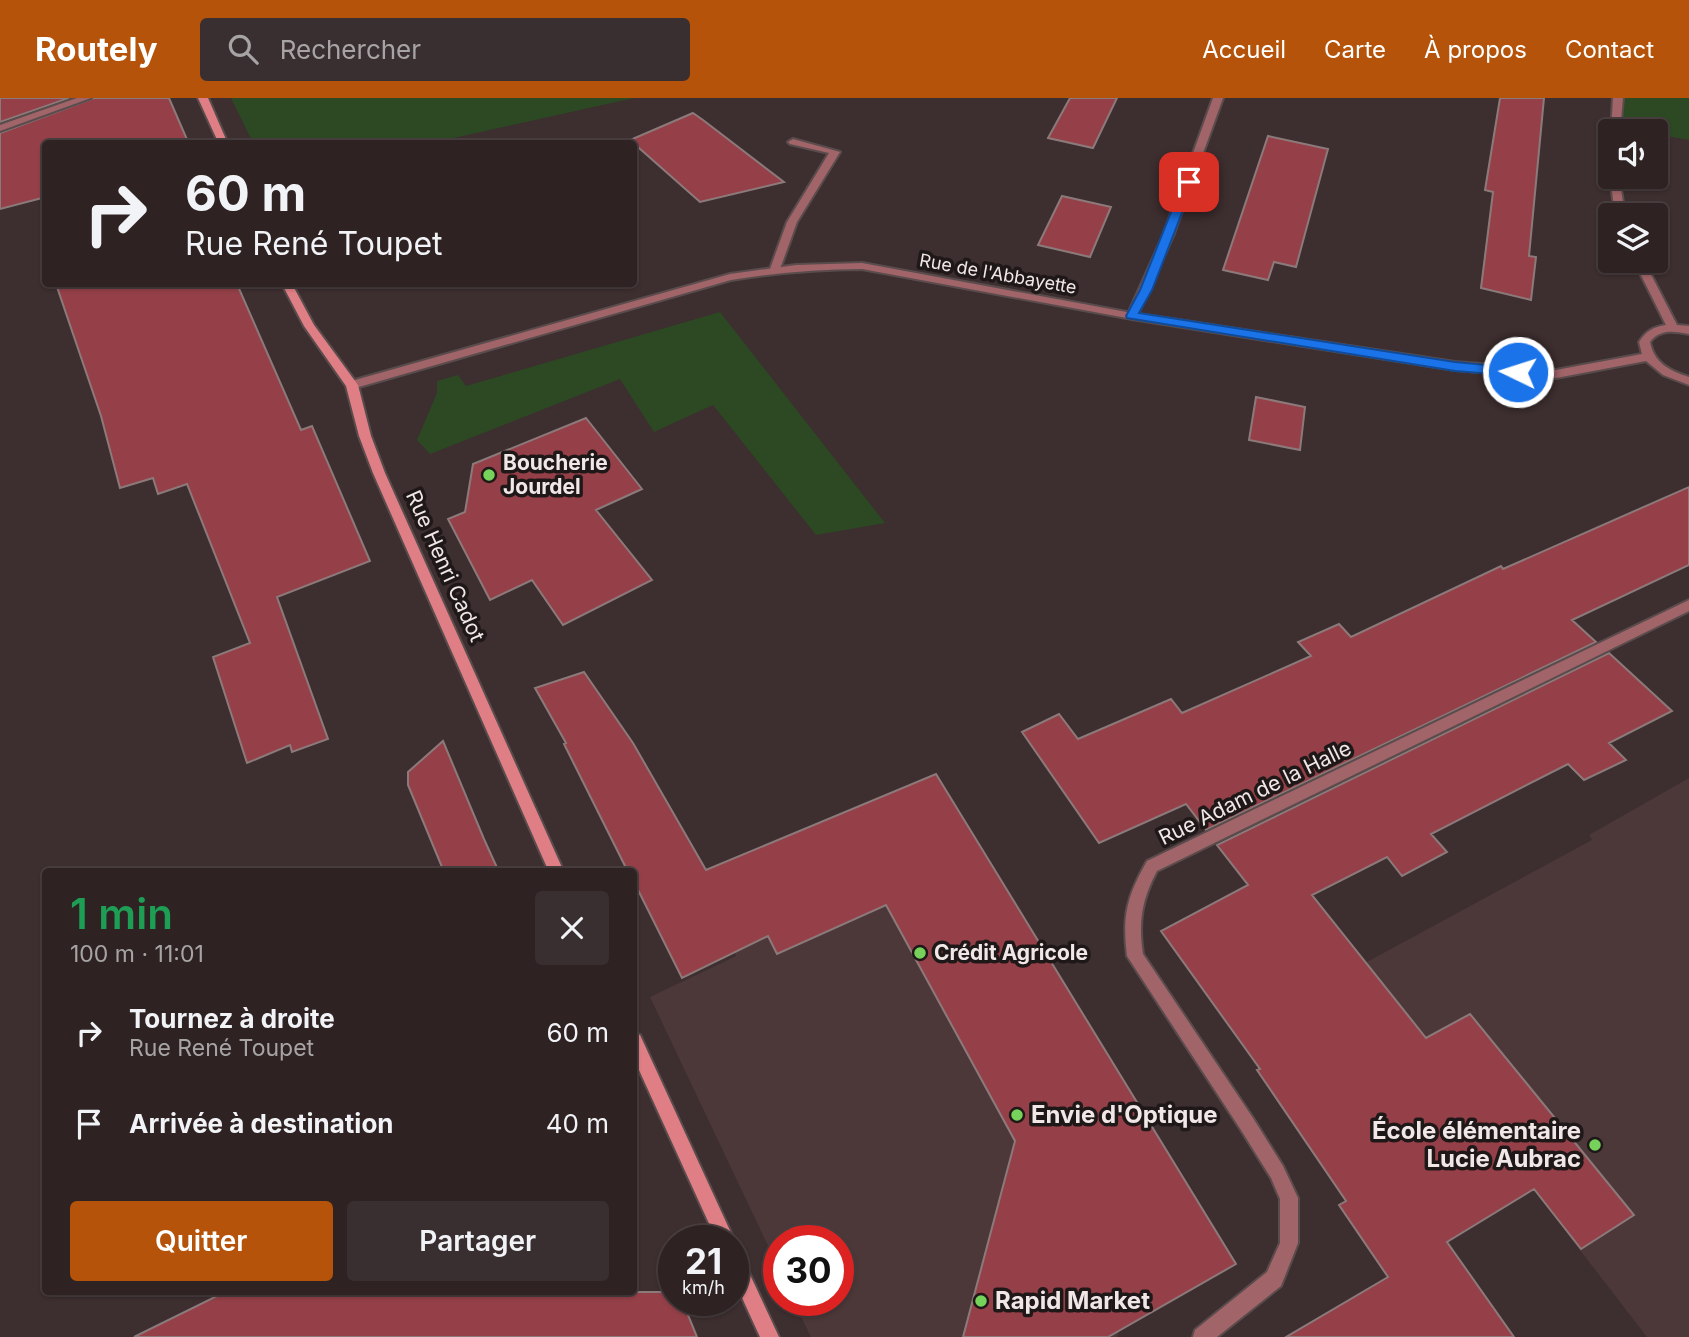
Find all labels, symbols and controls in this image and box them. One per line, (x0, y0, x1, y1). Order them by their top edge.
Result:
search box (200, 18, 690, 81)
text: Routely (35, 29, 158, 69)
icon: search (224, 30, 262, 68)
text: Rechercher (280, 34, 421, 65)
text: Accueil (1202, 35, 1286, 64)
text: Carte (1324, 35, 1386, 64)
text: À propos (1424, 35, 1527, 64)
text: Contact (1565, 35, 1654, 64)
map controls (1598, 119, 1668, 273)
button: sound (1598, 119, 1668, 189)
pin (1159, 152, 1219, 212)
icon: arrive (1170, 163, 1208, 201)
text: 60 m (185, 164, 306, 223)
icon: right (70, 168, 161, 259)
button: layers (1598, 203, 1668, 273)
text: Rue René Toupet (185, 224, 443, 263)
street label: Rue de l'Abbayette (918, 249, 1078, 298)
position arrow (1481, 335, 1555, 409)
place label: Boucherie Jourdel (503, 450, 608, 499)
marker: Boucherie Jourdel (481, 467, 497, 483)
street label: Rue Henri Cadot (401, 486, 490, 645)
street label: Rue Adam de la Halle (1154, 735, 1355, 850)
text: 1 min (70, 888, 173, 939)
button: close (535, 891, 609, 965)
text: 100 m · 11:01 (70, 940, 204, 968)
place label: Crédit Agricole (934, 940, 1088, 965)
marker: Crédit Agricole (912, 945, 928, 961)
text: Tournez à droite (129, 1003, 335, 1034)
icon: right (70, 1014, 108, 1052)
text: 60 m (546, 1017, 609, 1048)
text: Rue René Toupet (129, 1034, 314, 1062)
place label: Envie d'Optique (1031, 1100, 1218, 1129)
icon: arrive (70, 1105, 108, 1143)
marker: Envie d'Optique (1009, 1107, 1025, 1123)
text: Arrivée à destination (129, 1108, 394, 1139)
text: 40 m (546, 1108, 609, 1139)
place label: École élémentaire Lucie Aubrac (1372, 1116, 1581, 1173)
marker: École élémentaire Lucie Aubrac (1587, 1137, 1603, 1153)
button: Quitter (70, 1201, 333, 1281)
button: Partager (347, 1201, 609, 1281)
speed limit sign: 30 (763, 1225, 854, 1316)
text: 21 (685, 1240, 722, 1282)
text: km/h (682, 1277, 725, 1298)
place label: Rapid Market (995, 1286, 1150, 1315)
marker: Rapid Market (973, 1293, 989, 1309)

